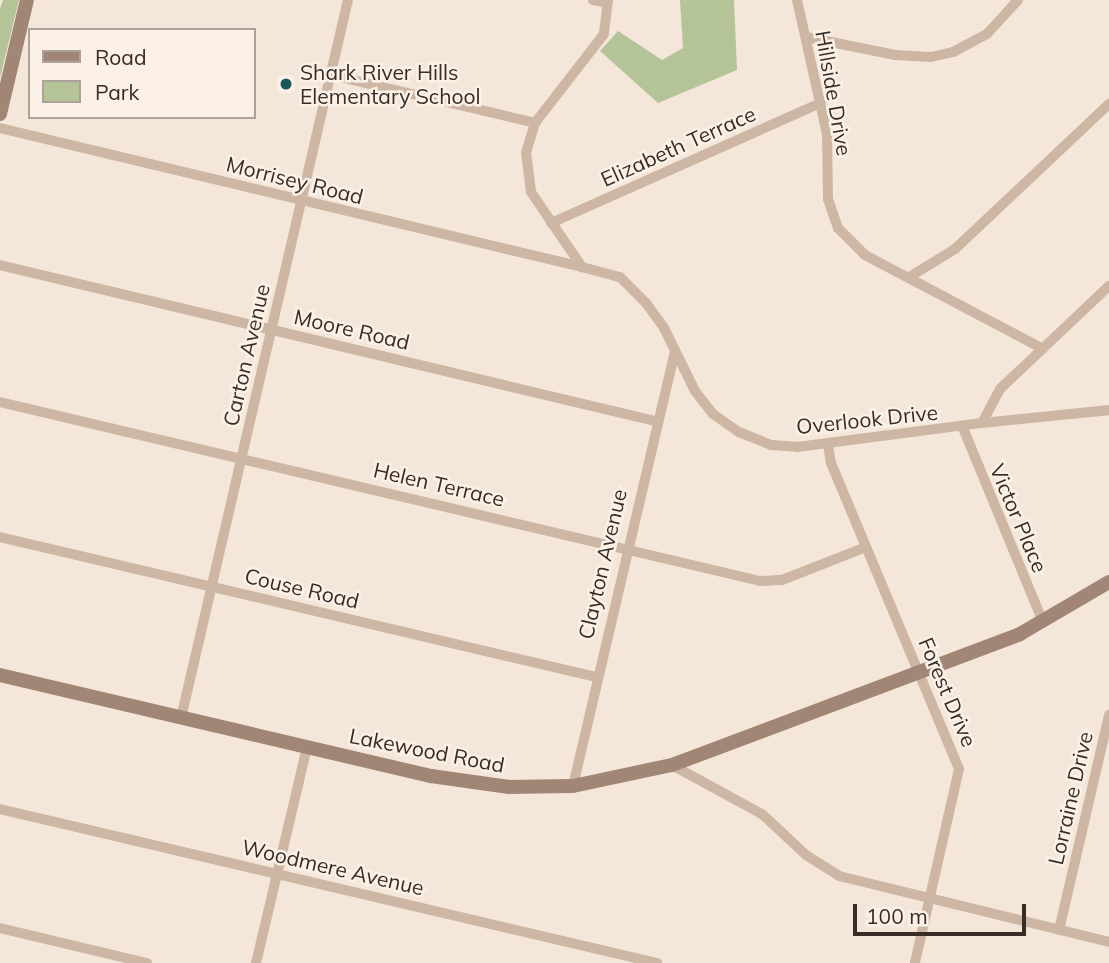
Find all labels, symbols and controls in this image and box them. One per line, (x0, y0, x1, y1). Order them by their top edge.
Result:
legend (28, 28, 256, 119)
street label: Hillside Drive (811, 28, 857, 158)
text: Road (95, 44, 146, 70)
place label: Shark River Hills Elementary School (300, 59, 481, 109)
marker: Shark River Hills Elementary School (278, 76, 294, 92)
text: Park (95, 79, 139, 105)
street label: Elizabeth Terrace (597, 101, 759, 191)
street label: Morrisey Road (224, 151, 366, 209)
street label: Carton Avenue (217, 282, 275, 428)
street label: Moore Road (292, 303, 412, 355)
street label: Overlook Drive (795, 399, 939, 439)
street label: Helen Terrace (371, 457, 507, 511)
street label: Victor Place (985, 460, 1053, 576)
street label: Clayton Avenue (572, 486, 632, 642)
street label: Couse Road (242, 563, 362, 613)
street label: Forest Drive (914, 634, 982, 750)
street label: Lakewood Road (347, 723, 507, 777)
street label: Lorraine Drive (1042, 729, 1098, 867)
street label: Woodmere Avenue (239, 834, 427, 900)
scale bar (857, 890, 1030, 934)
text: 100 m (866, 903, 928, 929)

